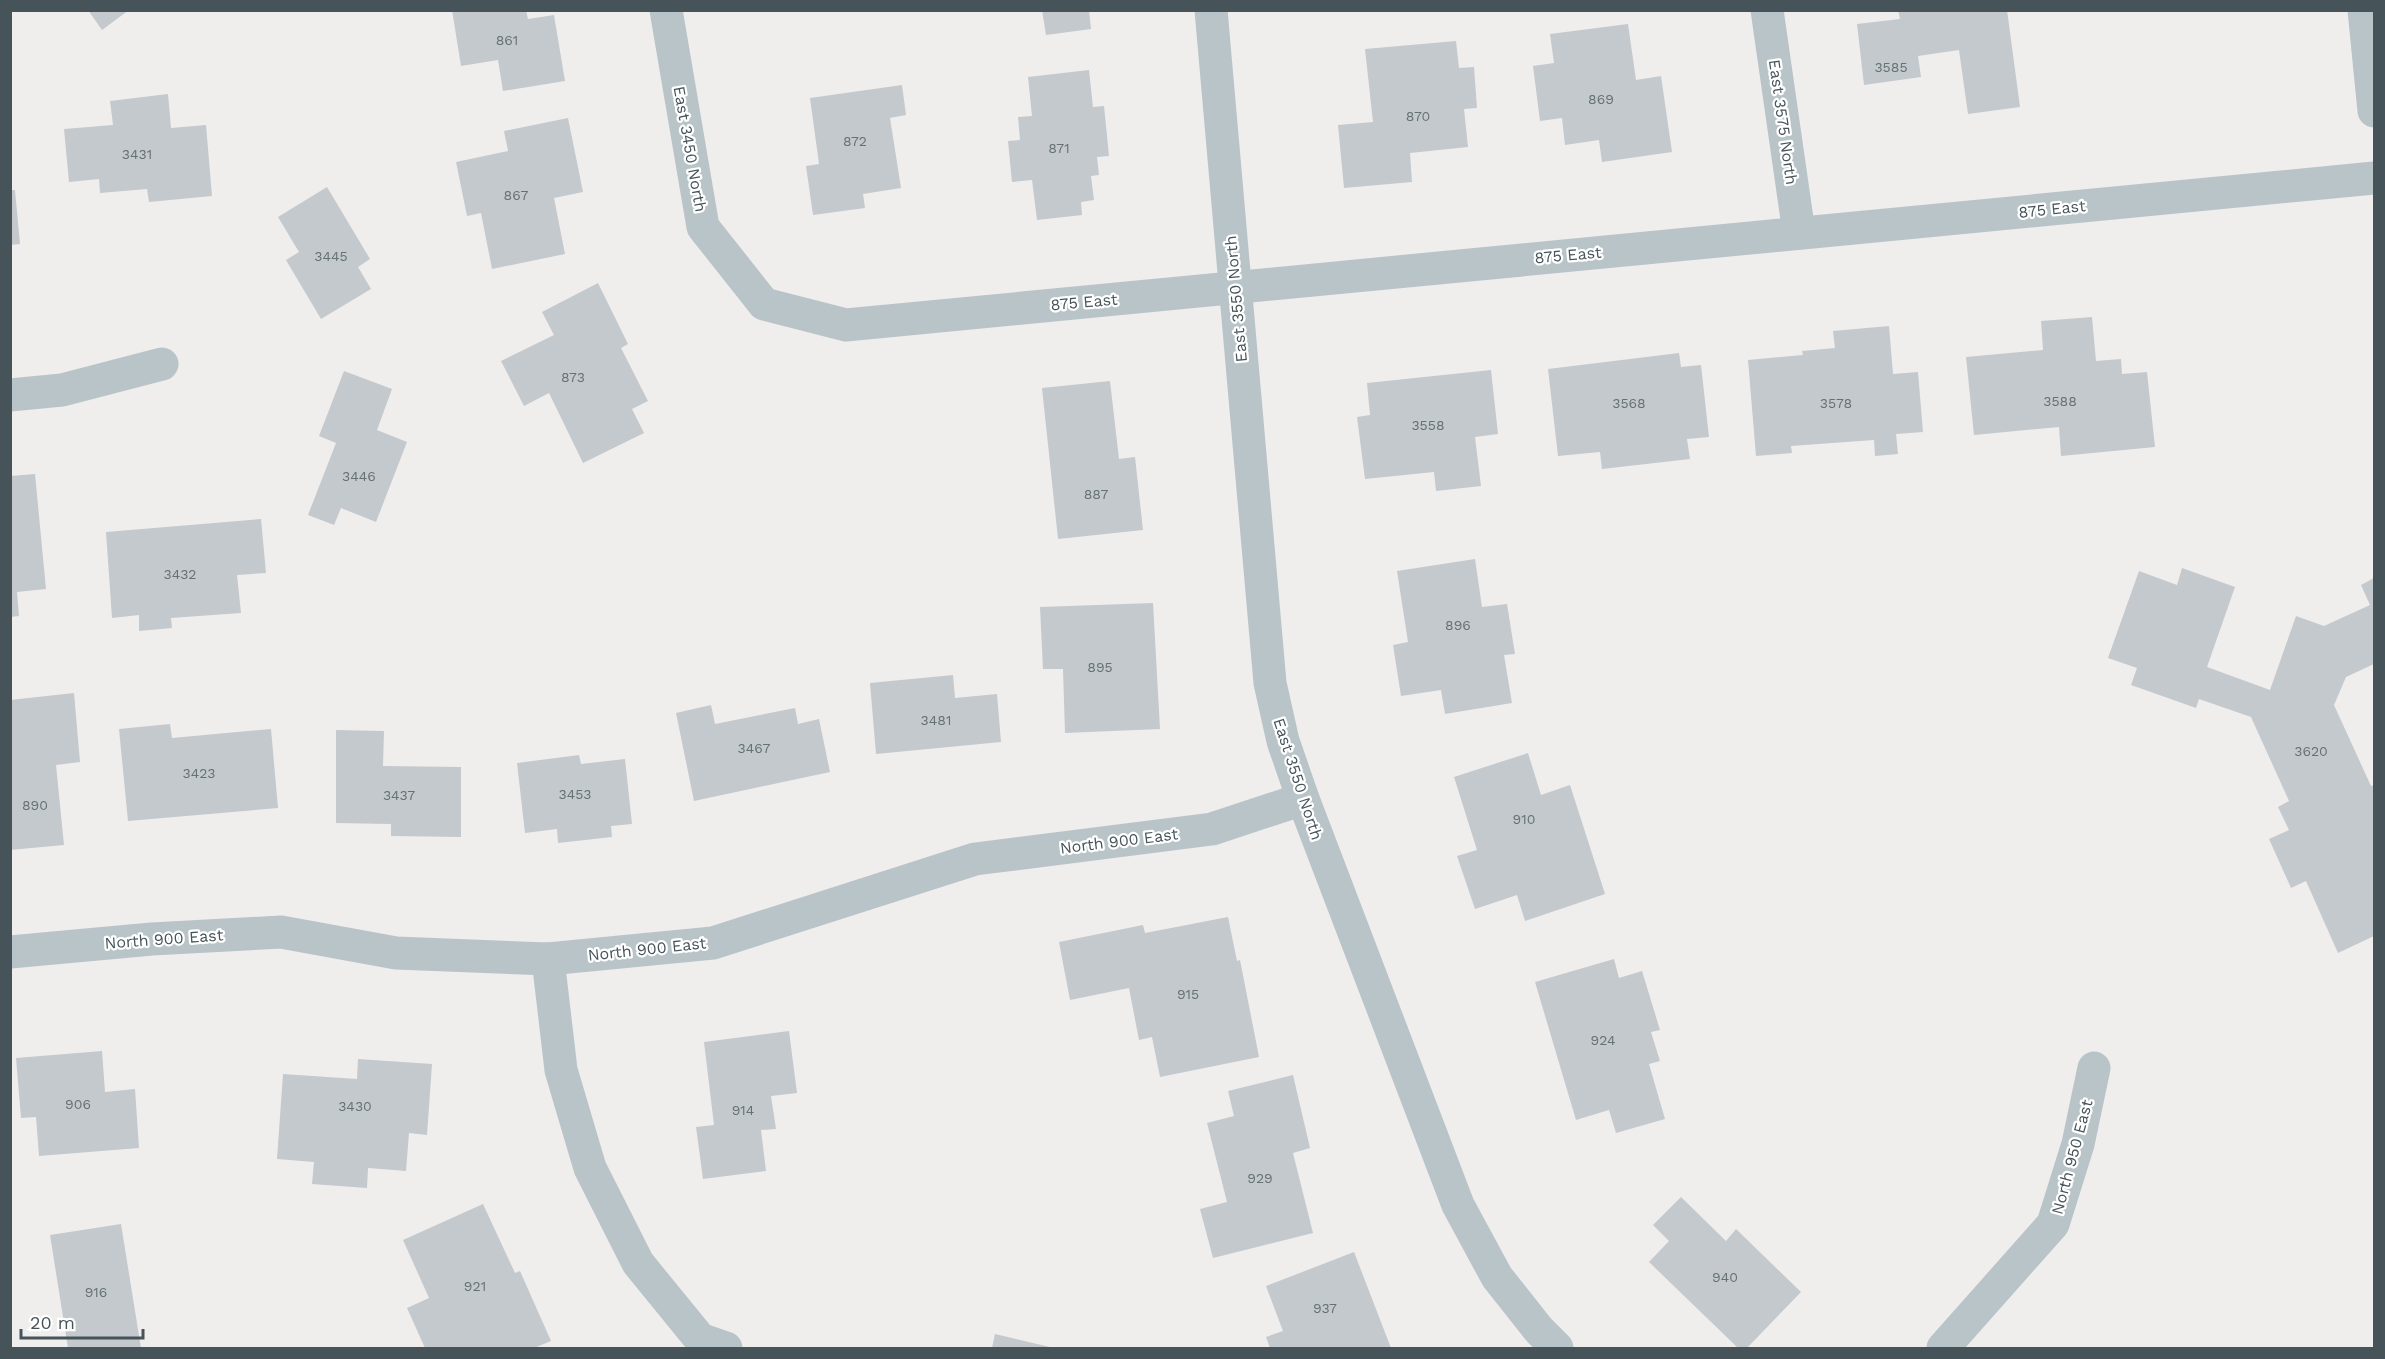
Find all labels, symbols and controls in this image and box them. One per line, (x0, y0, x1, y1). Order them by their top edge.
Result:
house number: 861 (496, 32, 518, 48)
street label: East 3575 North (1765, 58, 1801, 186)
house number: 3585 (1874, 59, 1908, 75)
street label: East 3450 North (670, 85, 710, 213)
house number: 869 (1588, 91, 1614, 107)
house number: 870 (1406, 108, 1430, 124)
house number: 872 (843, 133, 867, 149)
house number: 871 (1048, 140, 1070, 156)
house number: 3431 (122, 146, 152, 162)
house number: 867 (504, 187, 529, 203)
street label: 875 East (2018, 196, 2087, 222)
street label: East 3550 North (1221, 235, 1251, 363)
street label: 875 East (1534, 243, 1603, 267)
house number: 3445 (314, 248, 348, 264)
street label: 875 East (1050, 290, 1119, 314)
house number: 873 (561, 369, 585, 385)
house number: 3588 (2043, 393, 2077, 409)
house number: 3568 (1612, 395, 1646, 411)
house number: 3578 (1820, 395, 1852, 411)
house number: 3558 (1411, 417, 1445, 433)
house number: 3446 (342, 468, 376, 484)
house number: 887 (1084, 486, 1108, 502)
house number: 3432 (163, 566, 197, 582)
house number: 896 (1445, 617, 1471, 633)
house number: 895 (1087, 659, 1113, 675)
house number: 3481 (921, 712, 951, 728)
street label: East 3550 North (1269, 716, 1327, 842)
house number: 3467 (738, 740, 771, 756)
house number: 3620 (2294, 743, 2328, 759)
house number: 3423 (182, 765, 216, 781)
house number: 3453 (558, 786, 592, 802)
house number: 3437 (383, 787, 415, 803)
house number: 890 (22, 797, 48, 813)
house number: 910 (1513, 811, 1535, 827)
street label: North 900 East (1059, 824, 1179, 858)
street label: North 900 East (104, 925, 224, 953)
street label: North 900 East (587, 933, 707, 965)
house number: 915 (1177, 986, 1199, 1002)
house number: 924 (1591, 1032, 1615, 1048)
house number: 906 (65, 1096, 91, 1112)
street label: North 950 East (2048, 1097, 2097, 1217)
house number: 3430 (338, 1098, 372, 1114)
house number: 914 (732, 1102, 754, 1118)
house number: 929 (1247, 1170, 1273, 1186)
house number: 940 (1712, 1269, 1738, 1285)
house number: 921 (464, 1278, 486, 1294)
house number: 916 (85, 1284, 107, 1300)
house number: 937 (1313, 1300, 1337, 1316)
scale bar (21, 1302, 142, 1340)
text: 20 m (30, 1312, 75, 1333)

